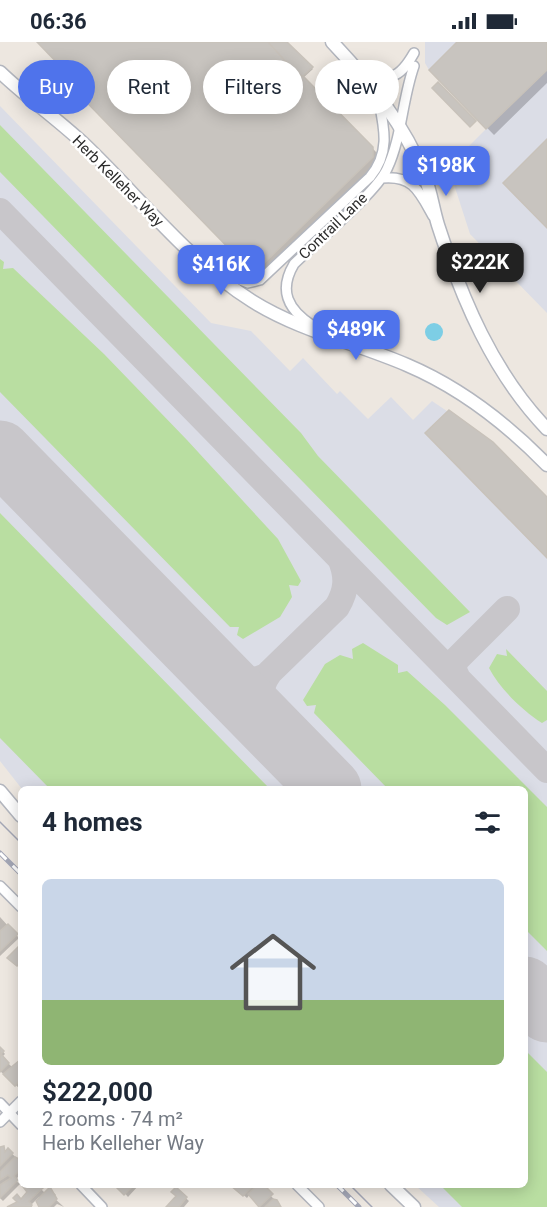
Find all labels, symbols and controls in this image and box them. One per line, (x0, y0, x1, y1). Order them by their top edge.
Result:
text: 06:36 (30, 9, 87, 34)
chip: Buy (18, 60, 95, 114)
chip: Rent (107, 60, 191, 114)
chip: Filters (203, 60, 303, 114)
chip: New (315, 60, 399, 114)
street label: Herb Kelleher Way (69, 132, 167, 230)
pin: $198K (404, 146, 488, 197)
text: $198K (417, 153, 475, 177)
street label: Contrail Lane (295, 189, 371, 263)
pin: $222K (438, 243, 522, 294)
pin: $416K (179, 245, 263, 296)
text: $222K (451, 250, 509, 274)
text: $416K (192, 252, 250, 276)
pin: $489K (314, 310, 398, 361)
text: $489K (327, 317, 385, 341)
icon: filters (471, 806, 504, 839)
text: 4 homes (42, 807, 143, 837)
icon: home (219, 918, 327, 1026)
text: $222,000 (42, 1077, 153, 1107)
text: 2 rooms · 74 m² (42, 1107, 183, 1131)
text: Herb Kelleher Way (42, 1131, 204, 1155)

